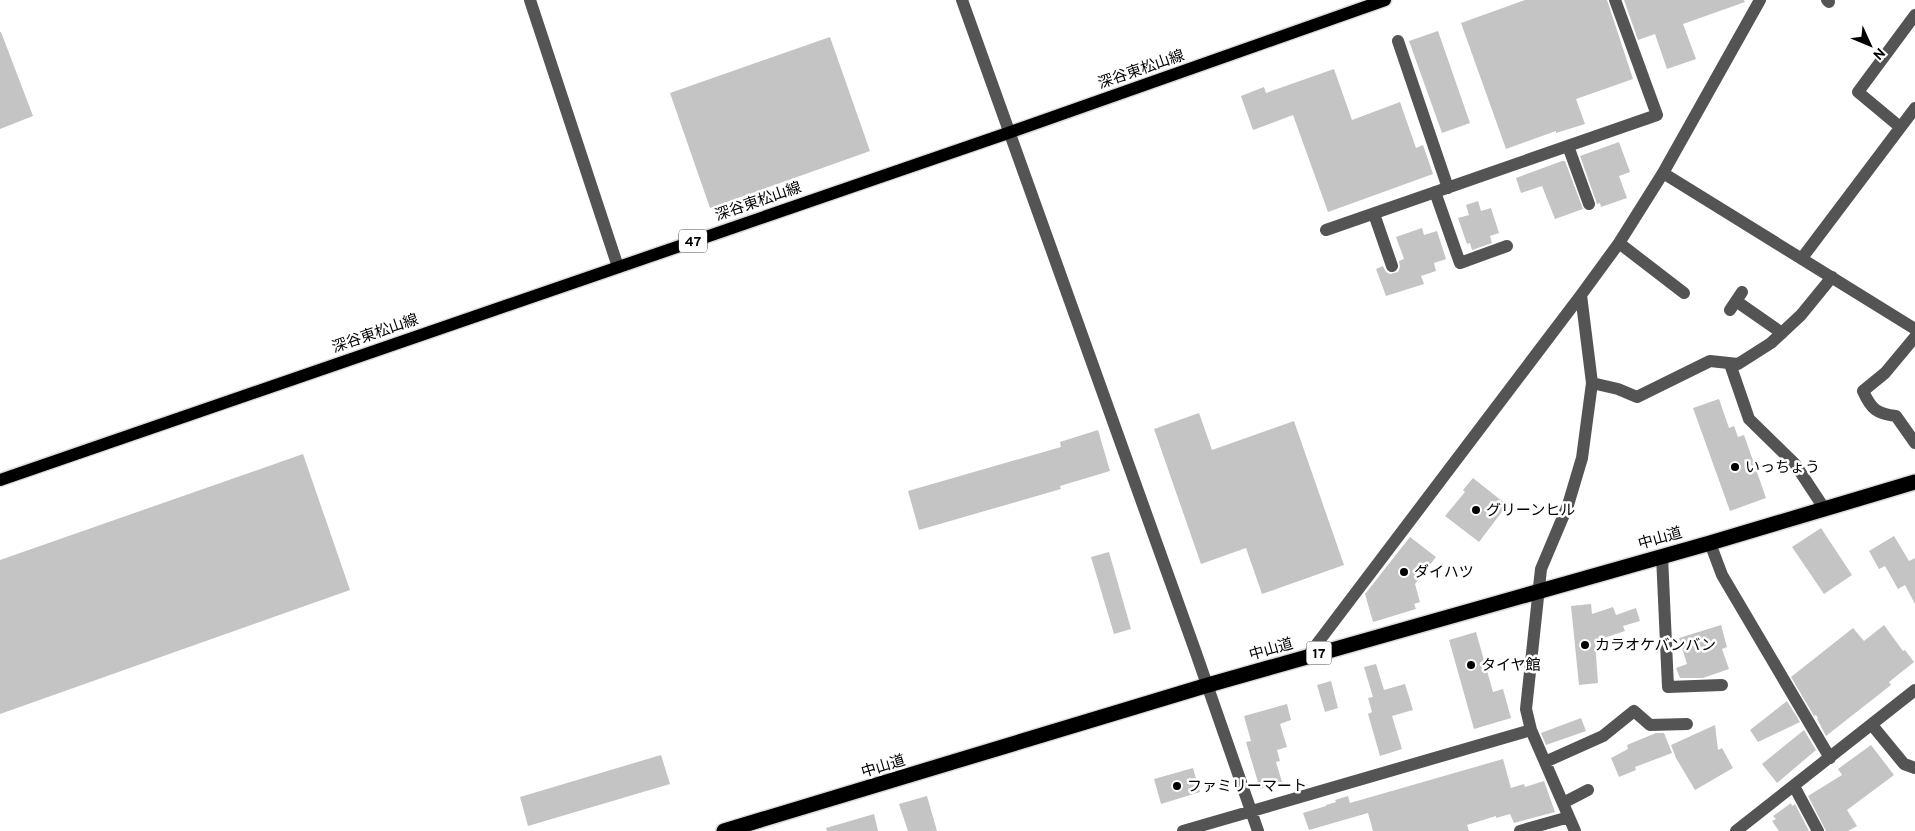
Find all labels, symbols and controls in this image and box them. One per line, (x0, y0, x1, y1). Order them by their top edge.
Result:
north arrow (1845, 20, 1895, 70)
text: N (1869, 43, 1888, 63)
street label: 深谷東松山線 (1096, 47, 1187, 94)
street label: 深谷東松山線 (713, 179, 804, 226)
road number: 47 (679, 230, 707, 252)
street label: 深谷東松山線 (330, 311, 421, 358)
place label: いっちょう (1745, 459, 1820, 478)
marker: いっちょう (1729, 461, 1741, 473)
place label: グリーンヒル (1486, 502, 1575, 521)
marker: グリーンヒル (1470, 504, 1482, 516)
street label: 中山道 (1636, 524, 1685, 555)
place label: ダイハツ (1414, 564, 1474, 583)
marker: ダイハツ (1398, 566, 1410, 578)
street label: 中山道 (1247, 635, 1296, 666)
place label: カラオケバンバン (1595, 637, 1716, 656)
marker: カラオケバンバン (1579, 639, 1591, 651)
road number: 17 (1306, 641, 1332, 664)
place label: タイヤ館 (1481, 657, 1541, 676)
marker: タイヤ館 (1465, 659, 1477, 671)
street label: 中山道 (859, 752, 908, 783)
place label: ファミリーマート (1187, 778, 1307, 797)
marker: ファミリーマート (1171, 780, 1183, 792)

